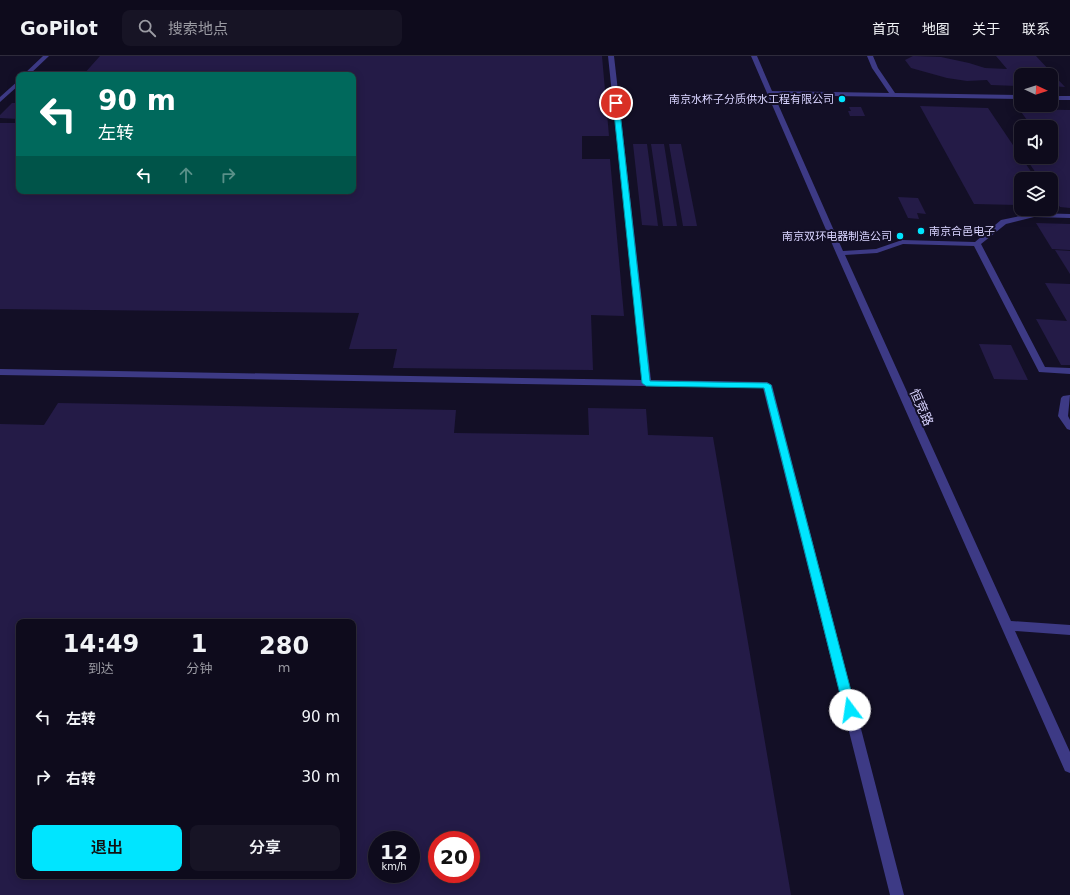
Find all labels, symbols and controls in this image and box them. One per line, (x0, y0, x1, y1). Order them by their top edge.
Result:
search box (122, 10, 402, 46)
text: GoPilot (20, 17, 98, 39)
icon: search (136, 17, 158, 39)
text: 搜索地点 (168, 20, 228, 38)
text: 首页 (872, 21, 900, 37)
text: 地图 (922, 21, 950, 37)
text: 关于 (972, 21, 1000, 37)
text: 联系 (1022, 21, 1050, 37)
north arrow (1014, 68, 1058, 112)
map controls (1014, 68, 1058, 216)
text: 90 m (98, 84, 176, 117)
pin (599, 86, 633, 120)
icon: left (32, 88, 84, 140)
icon: arrive (605, 92, 627, 114)
place label: 南京水杯子分质供水工程有限公司 (669, 93, 834, 106)
marker: 南京水杯子分质供水工程有限公司 (837, 94, 847, 104)
button: sound (1014, 120, 1058, 164)
text: 左转 (98, 122, 134, 143)
icon: left (133, 164, 155, 186)
icon: ahead (175, 164, 197, 186)
icon: right (217, 164, 239, 186)
button: layers (1014, 172, 1058, 216)
place label: 南京合邑电子 (929, 225, 995, 238)
marker: 南京合邑电子 (916, 226, 926, 236)
place label: 南京双环电器制造公司 (782, 230, 892, 243)
marker: 南京双环电器制造公司 (895, 231, 905, 241)
street label: 恒竞路 (907, 386, 936, 428)
text: 14:49 (63, 630, 139, 658)
text: 1 (191, 630, 207, 658)
text: 280 (259, 632, 309, 660)
text: m (278, 660, 290, 675)
text: 到达 (88, 661, 114, 676)
text: 分钟 (186, 661, 212, 676)
position arrow (829, 689, 871, 731)
icon: left (32, 706, 54, 728)
text: 90 m (302, 708, 340, 726)
text: 左转 (66, 710, 96, 728)
icon: right (32, 766, 54, 788)
text: 30 m (302, 768, 340, 786)
text: 右转 (66, 770, 96, 788)
button: 退出 (32, 825, 182, 871)
button: 分享 (190, 825, 340, 871)
speed limit sign: 20 (428, 831, 480, 883)
text: 12 (380, 840, 408, 864)
text: km/h (381, 861, 407, 872)

